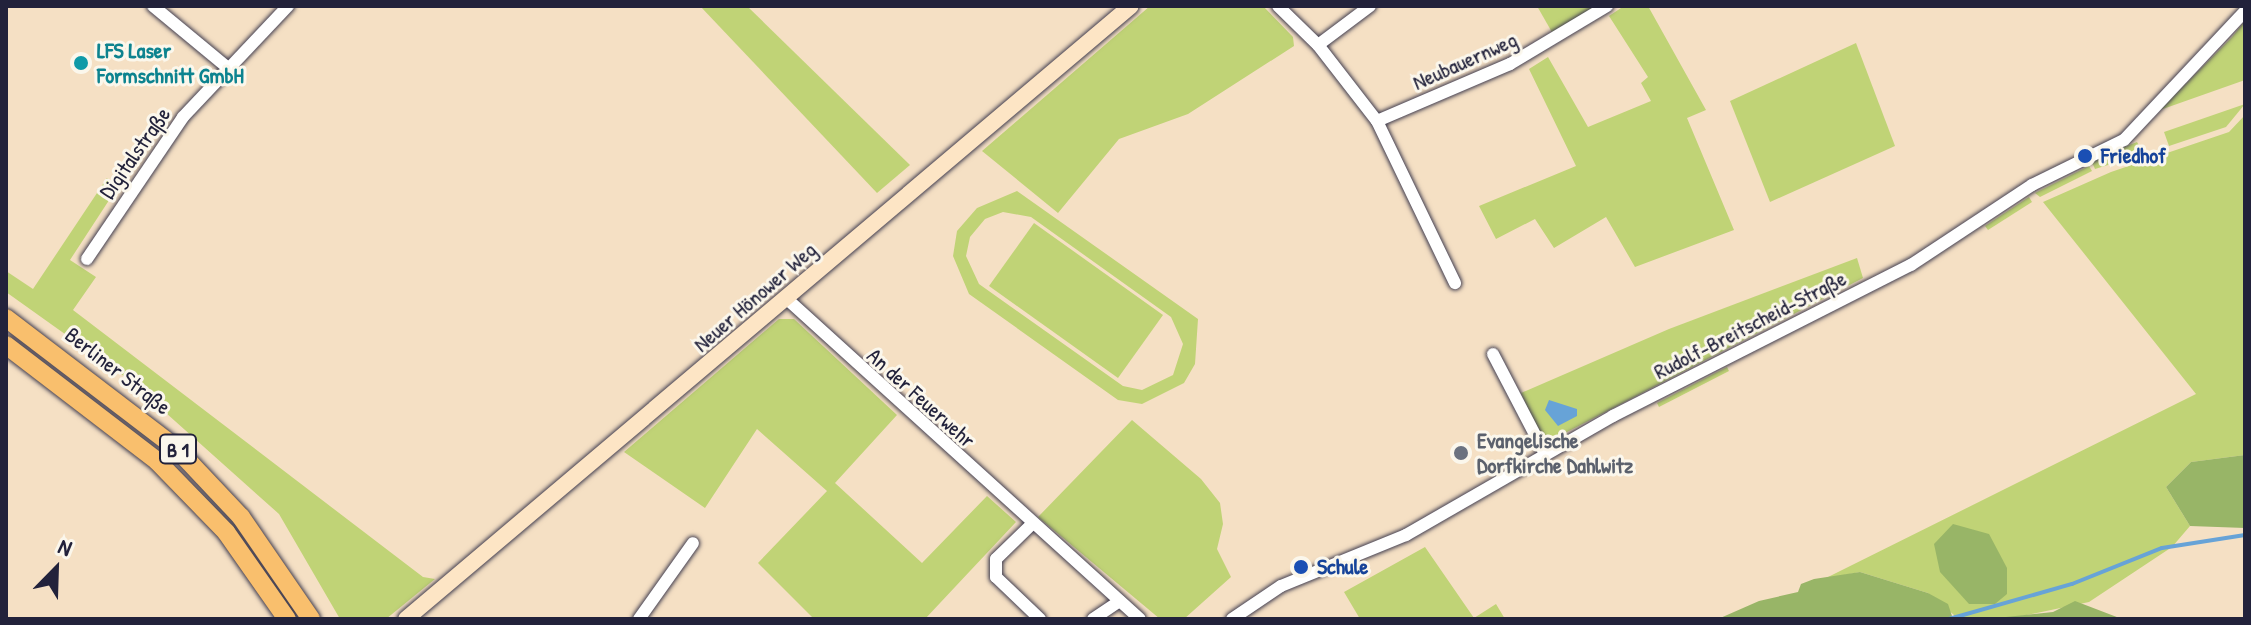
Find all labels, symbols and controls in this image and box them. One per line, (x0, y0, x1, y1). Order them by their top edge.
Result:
street label: Neubauernweg (1409, 26, 1521, 96)
place label: LFS Laser Formschnitt GmbH (97, 37, 244, 88)
marker: LFS Laser Formschnitt GmbH (72, 54, 90, 72)
street label: Digitalstraße (94, 102, 176, 204)
place label: Friedhof (2101, 143, 2166, 169)
marker: Friedhof (2076, 147, 2094, 165)
street label: Neuer Hönower Weg (688, 236, 822, 358)
street label: Rudolf-Breitscheid-Straße (1649, 265, 1851, 385)
street label: Berliner Straße (60, 322, 176, 420)
street label: An der Feuerwehr (862, 343, 980, 453)
place label: Evangelische Dorfkirche Dahlwitz (1477, 427, 1633, 478)
road number: B 1 (158, 433, 198, 465)
marker: Evangelische Dorfkirche Dahlwitz (1452, 444, 1470, 462)
north arrow (16, 529, 96, 609)
text: N (54, 531, 77, 563)
place label: Schule (1317, 554, 1368, 580)
marker: Schule (1292, 558, 1310, 576)

